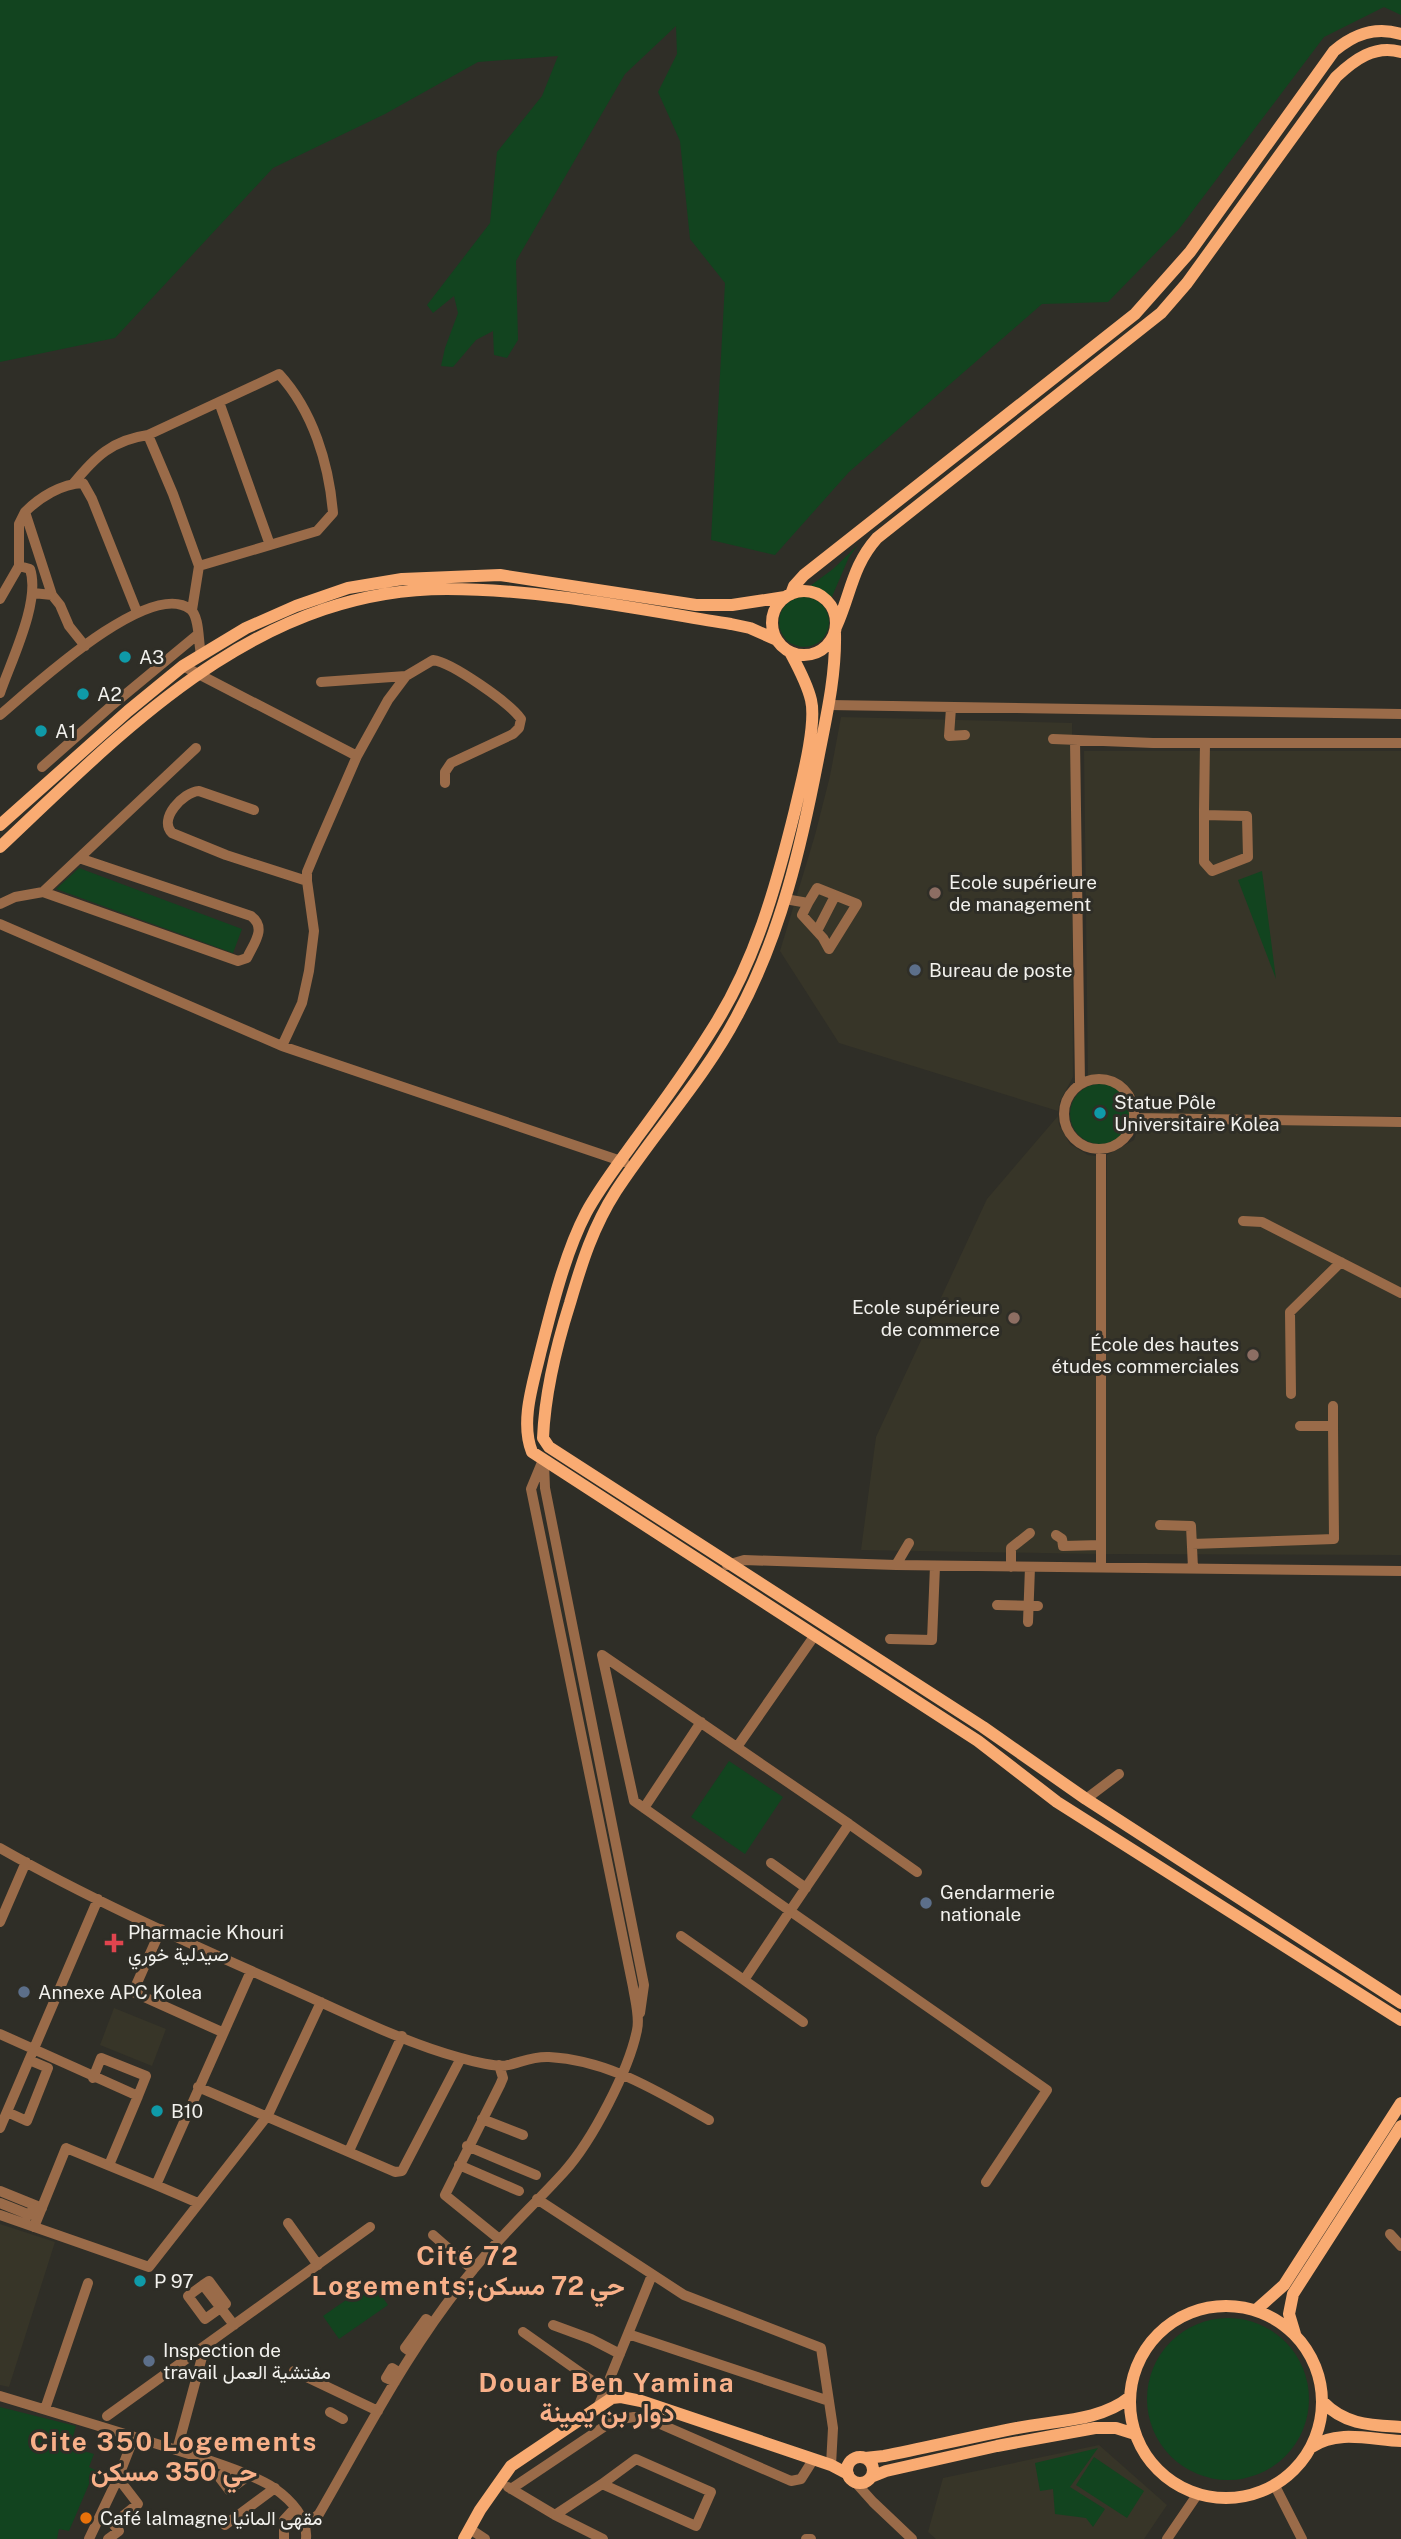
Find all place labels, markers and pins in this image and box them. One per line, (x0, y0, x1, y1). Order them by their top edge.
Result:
place label: A3 (139, 646, 164, 668)
marker: A3 (117, 649, 133, 665)
place label: A2 (97, 683, 122, 705)
marker: A2 (75, 686, 91, 702)
place label: A1 (55, 720, 76, 742)
marker: A1 (33, 723, 49, 739)
place label: Ecole supérieure de management (949, 871, 1097, 915)
marker: Ecole supérieure de management (927, 885, 943, 901)
place label: Bureau de poste (929, 959, 1073, 981)
marker: Bureau de poste (907, 962, 923, 978)
place label: Statue Pôle Universitaire Kolea (1114, 1091, 1280, 1135)
marker: Statue Pôle Universitaire Kolea (1092, 1105, 1108, 1121)
place label: Ecole supérieure de commerce (852, 1296, 1000, 1340)
marker: Ecole supérieure de commerce (1006, 1310, 1022, 1326)
place label: École des hautes études commerciales (1051, 1333, 1239, 1377)
marker: École des hautes études commerciales (1245, 1347, 1261, 1363)
place label: Gendarmerie nationale (940, 1881, 1055, 1925)
marker: Gendarmerie nationale (918, 1895, 934, 1911)
place label: Pharmacie Khouri صيدلية خوري (128, 1921, 284, 1970)
marker: Pharmacie Khouri صيدلية خوري (106, 1935, 122, 1951)
place label: Annexe APC Kolea (38, 1981, 202, 2003)
marker: Annexe APC Kolea (16, 1984, 32, 2000)
place label: B10 (171, 2100, 203, 2122)
marker: B10 (149, 2103, 165, 2119)
place label: P 97 (154, 2270, 194, 2292)
marker: P 97 (132, 2273, 148, 2289)
place label: Inspection de travail مفتشية العمل (163, 2339, 331, 2384)
marker: Inspection de travail مفتشية العمل (141, 2353, 157, 2369)
place label: Café lalmagne مقهى المانيا (100, 2507, 322, 2530)
marker: Café lalmagne مقهى المانيا (78, 2510, 94, 2526)

